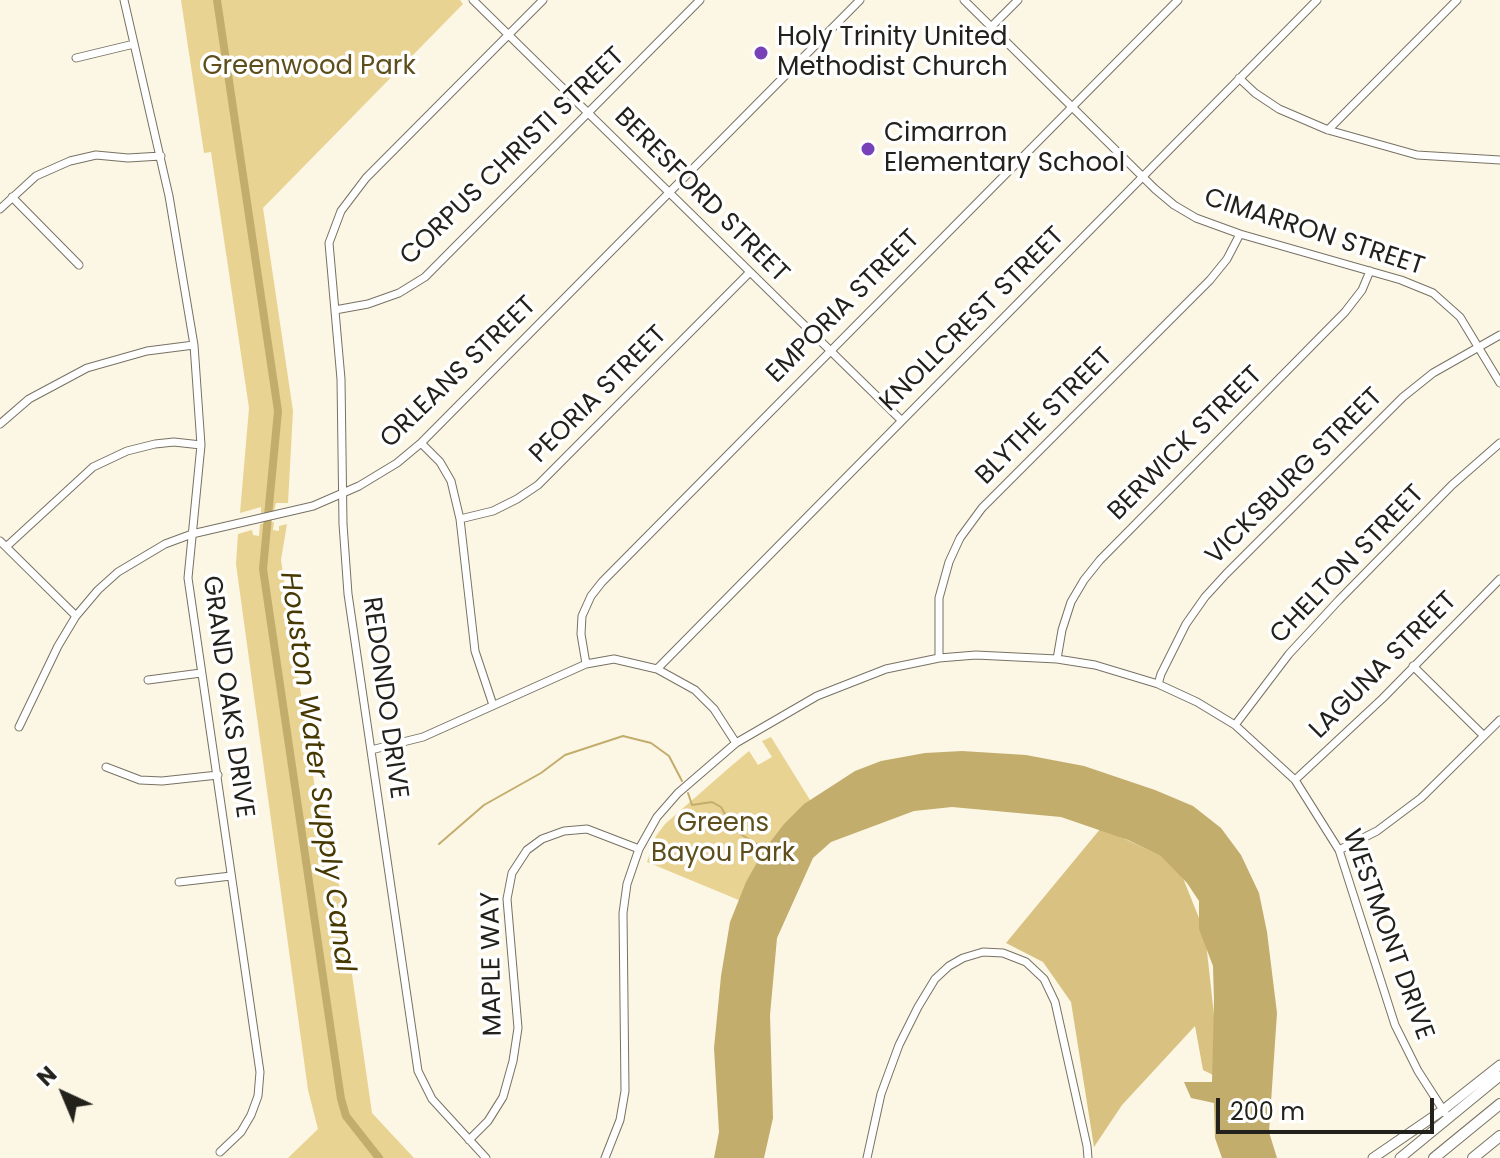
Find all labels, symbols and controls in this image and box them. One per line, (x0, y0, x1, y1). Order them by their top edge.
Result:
place label: Holy Trinity United Methodist Church (777, 22, 1008, 84)
street label: CORPUS CHRISTI STREET (394, 42, 632, 272)
marker: Holy Trinity United Methodist Church (752, 44, 770, 62)
park label: Greenwood Park (202, 51, 416, 83)
street label: BERESFORD STREET (607, 102, 795, 290)
place label: Cimarron Elementary School (884, 118, 1125, 180)
marker: Cimarron Elementary School (859, 140, 877, 158)
street label: CIMARRON STREET (1200, 183, 1428, 283)
street label: KNOLLCREST STREET (874, 221, 1072, 419)
street label: EMPORIA STREET (761, 224, 927, 390)
street label: ORLEANS STREET (375, 291, 543, 455)
street label: PEORIA STREET (524, 320, 674, 470)
street label: BLYTHE STREET (970, 342, 1120, 492)
street label: BERWICK STREET (1102, 360, 1270, 528)
street label: VICKSBURG STREET (1200, 382, 1390, 572)
street label: CHELTON STREET (1264, 479, 1432, 651)
water label: Houston Water Supply Canal (271, 570, 361, 974)
street label: GRAND OAKS DRIVE (195, 574, 259, 820)
street label: LAGUNA STREET (1304, 586, 1464, 746)
street label: REDONDO DRIVE (354, 595, 414, 801)
park label: Greens Bayou Park (651, 808, 795, 870)
street label: WESTMONT DRIVE (1334, 826, 1440, 1044)
street label: MAPLE WAY (476, 891, 510, 1037)
north arrow (24, 1054, 104, 1134)
text: N (30, 1059, 64, 1093)
scale bar (1220, 1082, 1438, 1132)
text: 200 m (1230, 1095, 1305, 1128)

